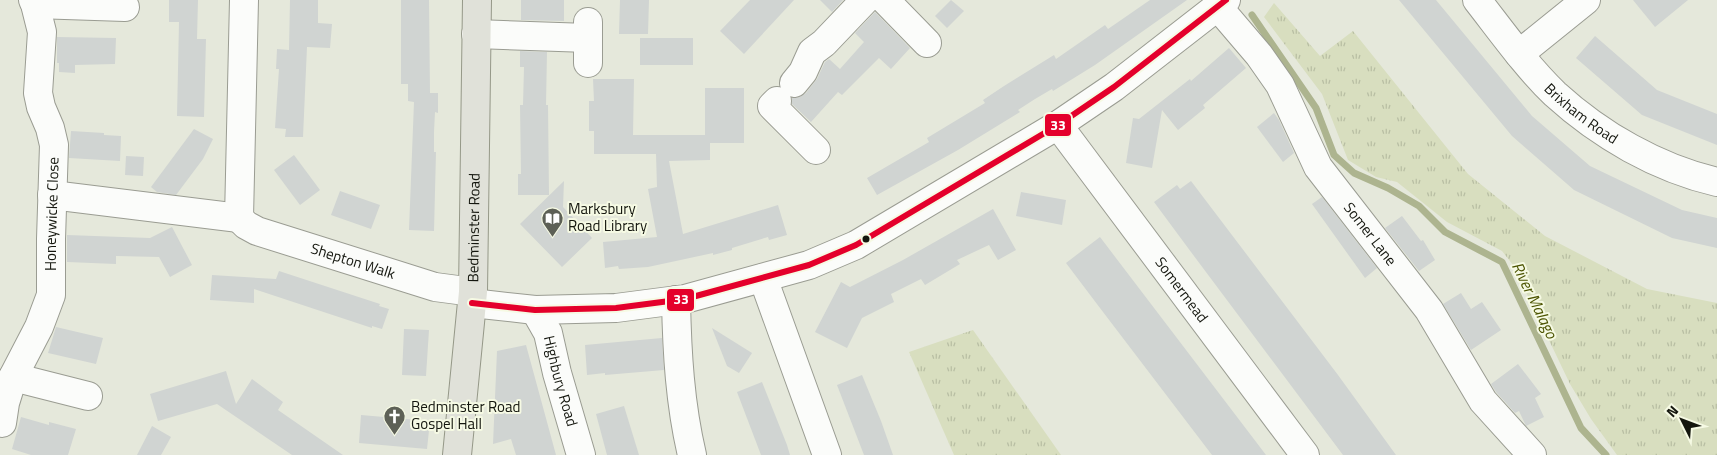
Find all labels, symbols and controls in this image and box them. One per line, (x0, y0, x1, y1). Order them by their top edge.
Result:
street label: Brixham Road (1539, 77, 1623, 149)
line badge: 33 (1044, 113, 1072, 137)
text: 33 (1050, 114, 1066, 135)
street label: Honeywicke Close (39, 157, 65, 271)
street label: Bedminster Road (461, 173, 486, 283)
place label: Marksbury Road Library (568, 197, 647, 237)
street label: Somer Lane (1338, 197, 1403, 270)
library icon: Marksbury Road Library (540, 206, 564, 237)
unlabelled marker (861, 234, 871, 244)
street label: Shepton Walk (308, 237, 398, 285)
street label: Somermead (1150, 252, 1214, 327)
water label: River Malago (1506, 258, 1564, 343)
line badge: 33 (666, 288, 695, 312)
text: 33 (673, 288, 689, 309)
street label: Highbury Road (538, 333, 584, 429)
place label: Bedminster Road Gospel Hall (411, 395, 520, 435)
north arrow (1657, 395, 1707, 445)
text: N (1661, 400, 1683, 422)
church icon: Bedminster Road Gospel Hall (383, 404, 407, 435)

